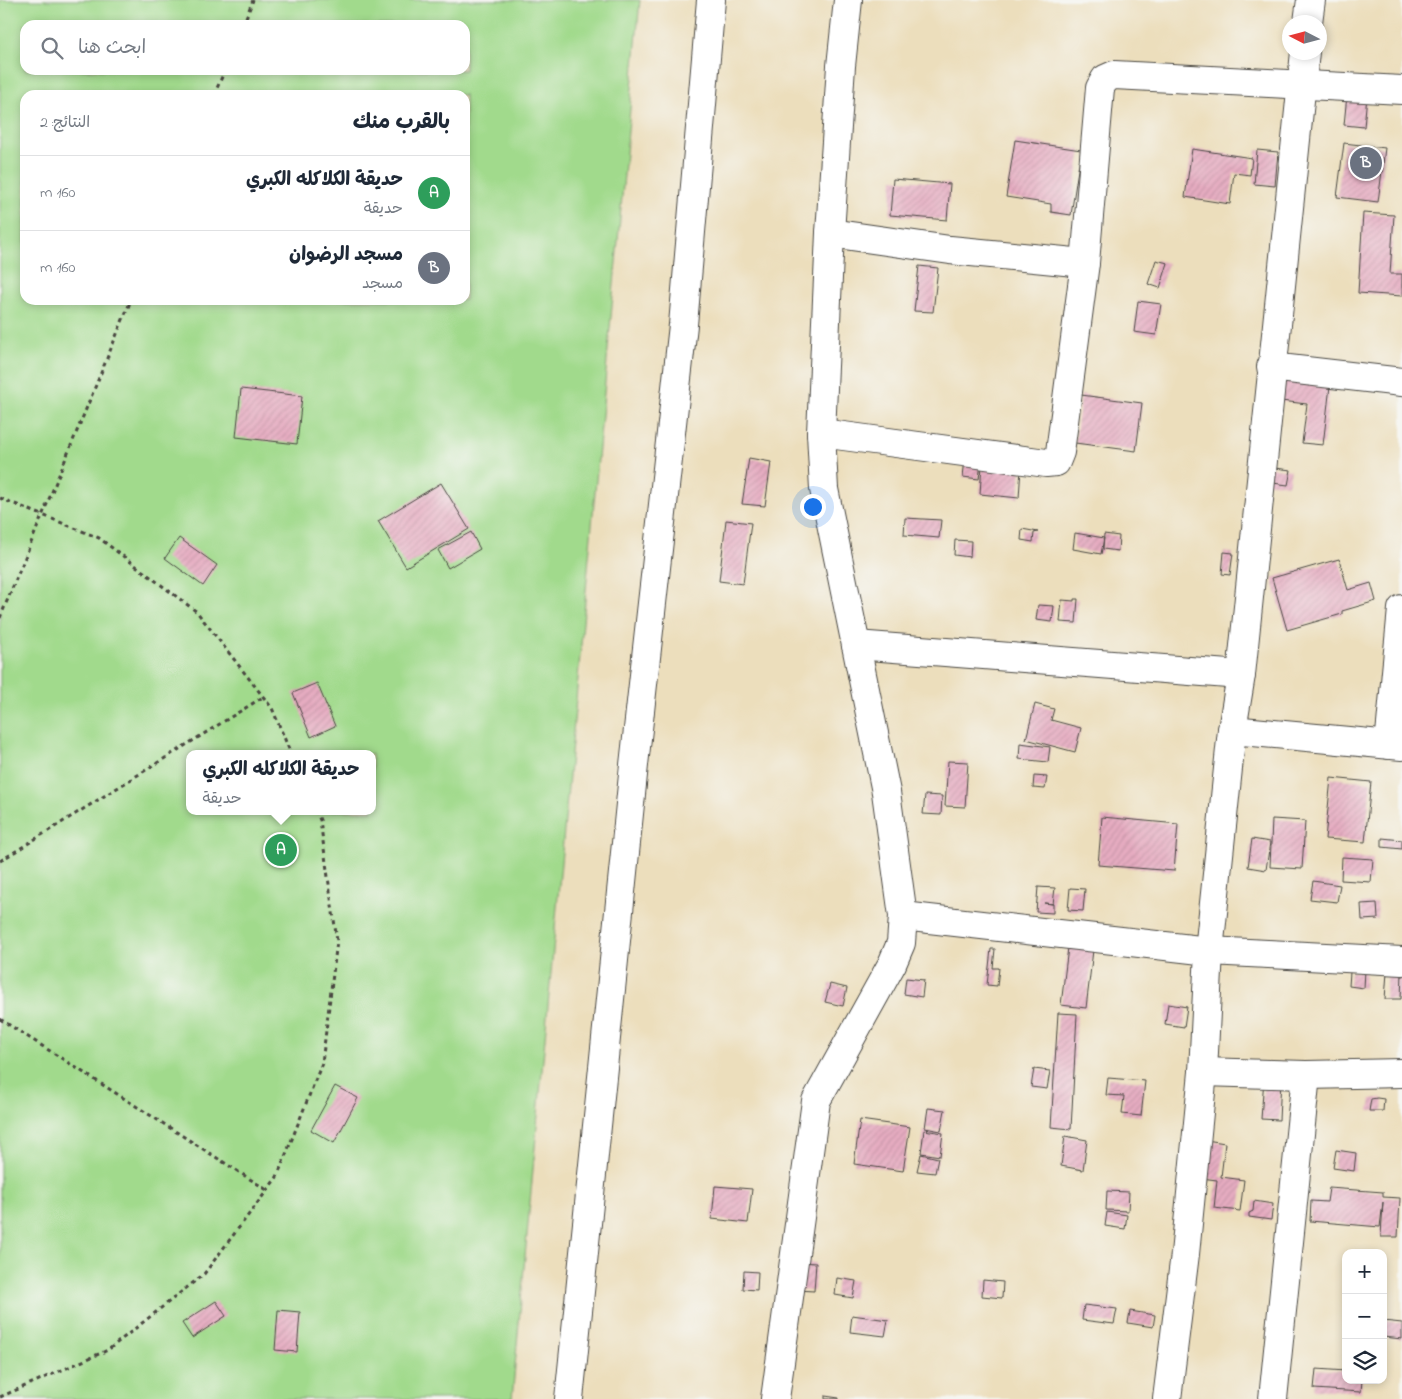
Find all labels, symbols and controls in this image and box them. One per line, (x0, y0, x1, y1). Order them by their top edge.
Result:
north arrow (1282, 15, 1327, 60)
search box (20, 20, 470, 75)
icon: search (38, 34, 66, 62)
text: ابحث هنا (78, 35, 146, 62)
text: بالقرب منك (353, 108, 450, 138)
text: النتائج: 2 (40, 111, 90, 135)
pin: B (1350, 144, 1382, 182)
text: حديقة الكلاكله الكبري (246, 167, 403, 194)
text: 160 m (40, 181, 75, 205)
text: A (429, 181, 439, 205)
text: حديقة (364, 197, 403, 221)
text: مسجد الرضوان (289, 242, 403, 269)
text: 160 m (40, 256, 75, 280)
text: B (429, 256, 439, 280)
text: مسجد (362, 272, 403, 296)
your location (800, 494, 826, 520)
popup (186, 750, 376, 815)
text: حديقة الكلاكله الكبري (203, 757, 359, 784)
text: حديقة (203, 787, 242, 811)
pin: A (265, 831, 297, 869)
map controls (1342, 1249, 1387, 1384)
button: + (1342, 1249, 1387, 1294)
button: − (1342, 1294, 1387, 1339)
button: layers (1342, 1339, 1387, 1384)

